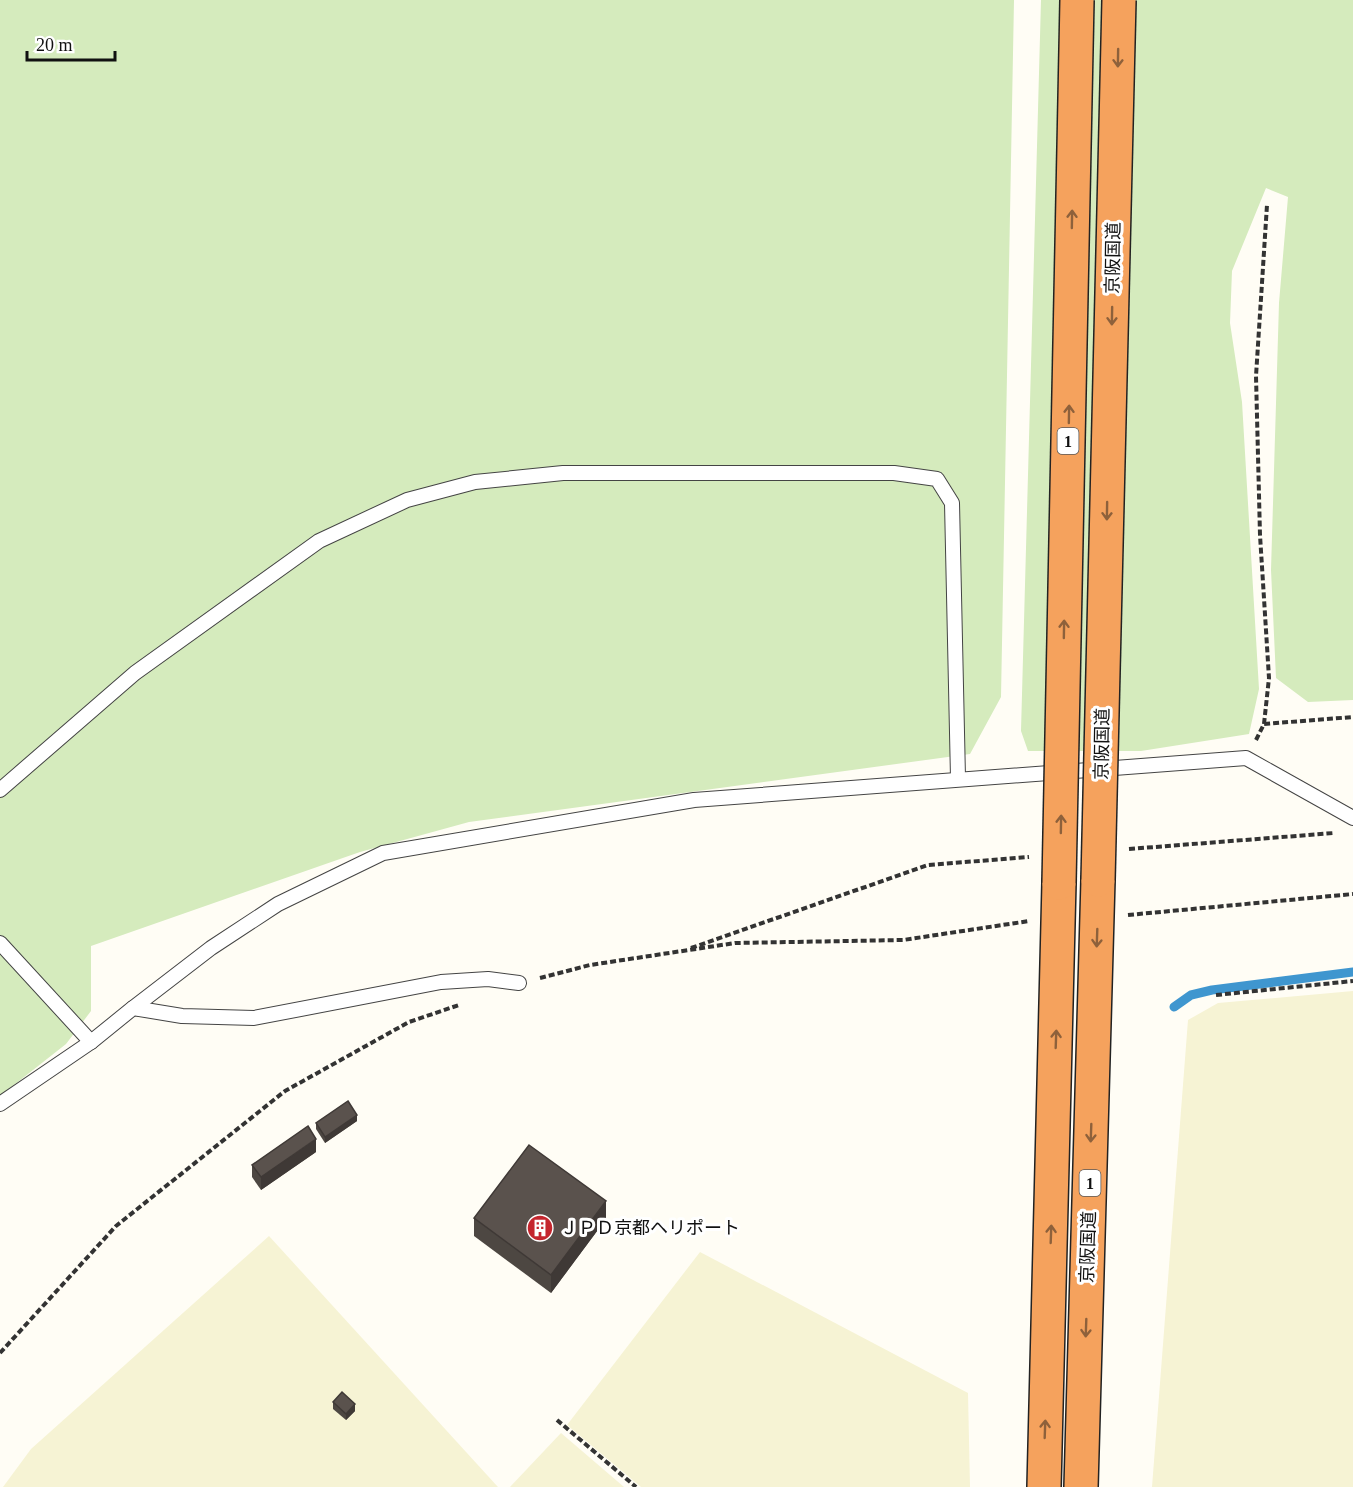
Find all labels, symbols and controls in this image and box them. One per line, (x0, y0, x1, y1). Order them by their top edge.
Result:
scale bar (27, 24, 116, 62)
text: 20 m (36, 35, 73, 55)
one-way arrow (1112, 48, 1124, 68)
one-way arrow (1066, 209, 1078, 229)
street label: 京阪国道 (1102, 222, 1124, 294)
one-way arrow (1106, 306, 1118, 326)
one-way arrow (1063, 404, 1074, 424)
road number: 1 (1058, 428, 1078, 454)
one-way arrow (1101, 501, 1113, 521)
one-way arrow (1059, 620, 1070, 640)
street label: 京阪国道 (1091, 708, 1113, 780)
one-way arrow (1055, 815, 1066, 835)
one-way arrow (1091, 928, 1102, 948)
one-way arrow (1050, 1029, 1062, 1049)
one-way arrow (1085, 1123, 1097, 1143)
road number: 1 (1080, 1170, 1100, 1196)
street label: 京阪国道 (1077, 1211, 1099, 1283)
building icon: ＪＰＤ京都ヘリポート (525, 1213, 555, 1243)
place label: ＪＰＤ京都ヘリポート (560, 1218, 740, 1238)
one-way arrow (1045, 1224, 1056, 1244)
one-way arrow (1080, 1318, 1091, 1338)
one-way arrow (1040, 1419, 1051, 1439)

